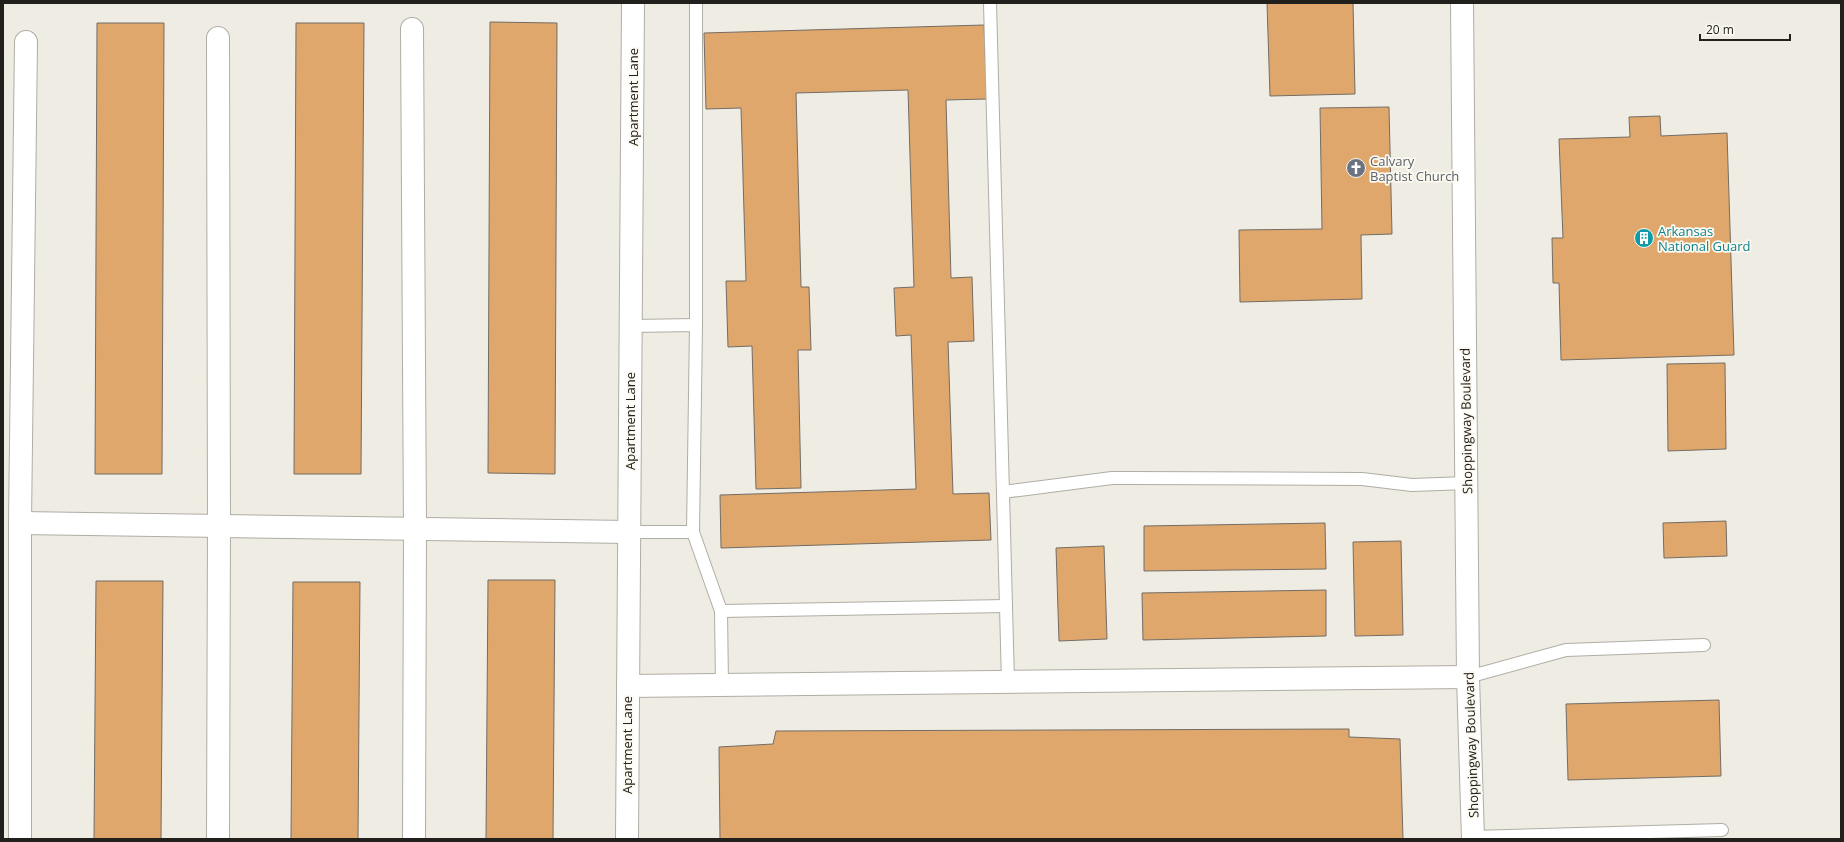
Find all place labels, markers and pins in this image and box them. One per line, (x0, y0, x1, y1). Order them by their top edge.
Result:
place label: Calvary Baptist Church (1370, 152, 1459, 185)
church icon: Calvary Baptist Church (1345, 157, 1367, 179)
place label: Arkansas National Guard (1658, 222, 1751, 255)
building icon: Arkansas National Guard (1633, 227, 1655, 249)

